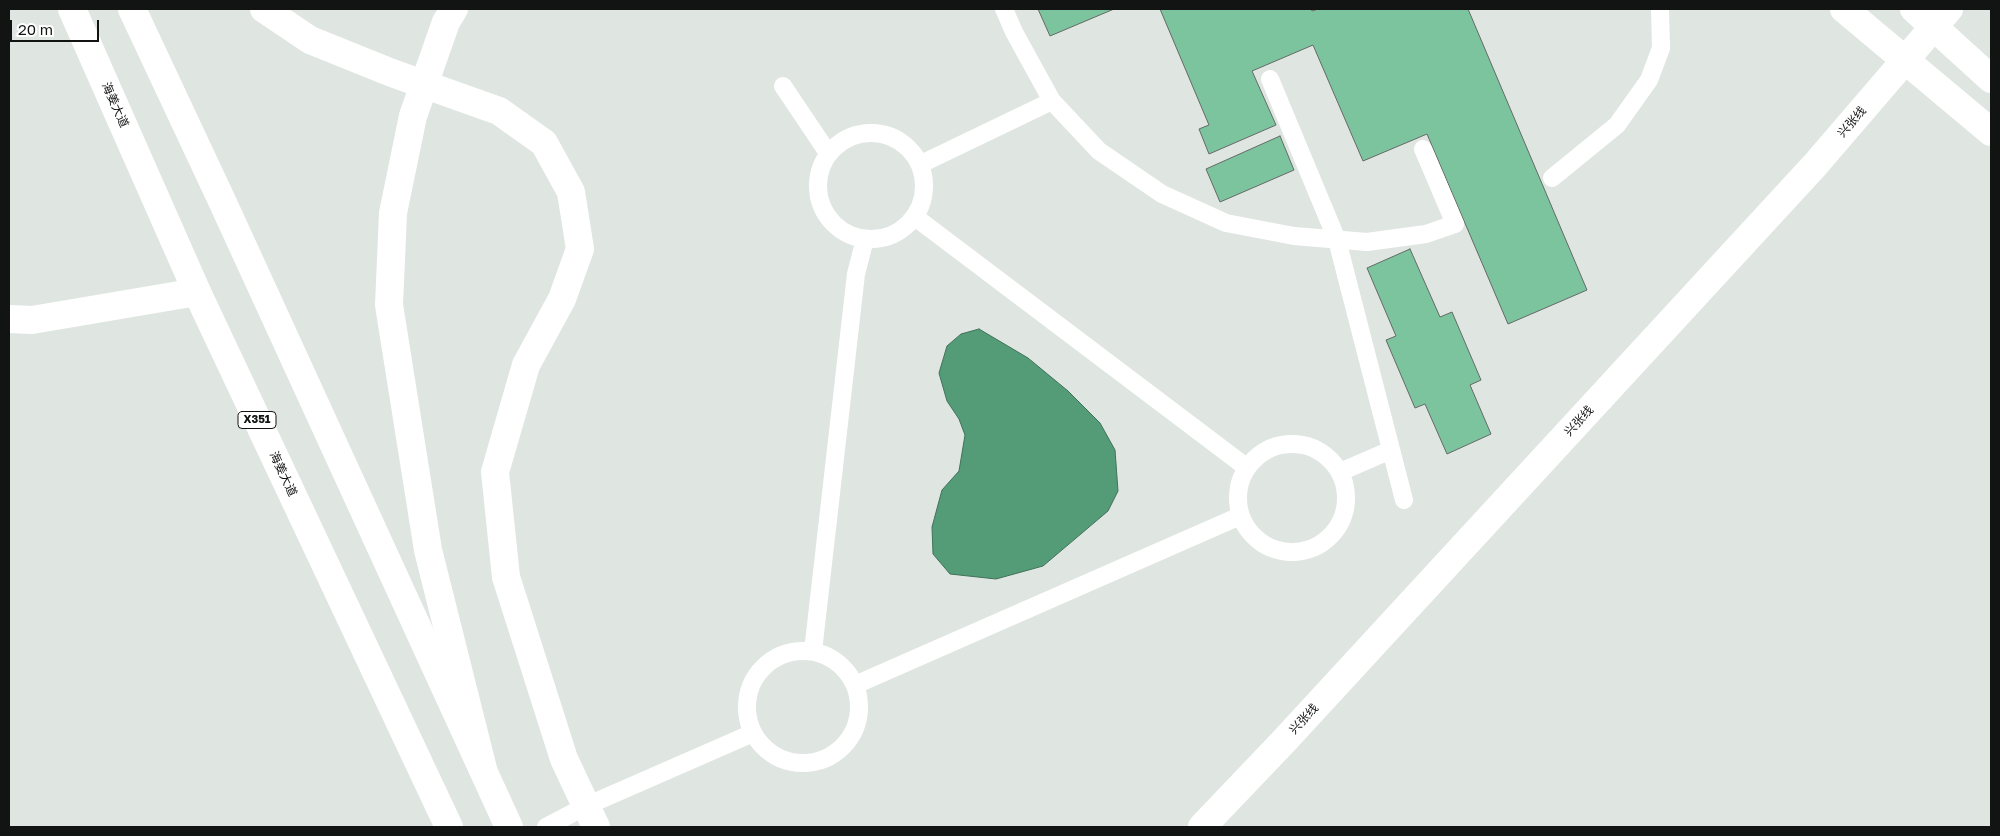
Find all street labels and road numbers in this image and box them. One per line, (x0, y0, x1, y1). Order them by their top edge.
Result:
street label: 海姜大道 (99, 80, 131, 130)
street label: 兴张线 (1835, 104, 1869, 140)
street label: 兴张线 (1561, 403, 1597, 439)
road number: X351 (238, 412, 276, 428)
street label: 海姜大道 (266, 449, 300, 499)
street label: 兴张线 (1286, 701, 1322, 737)

